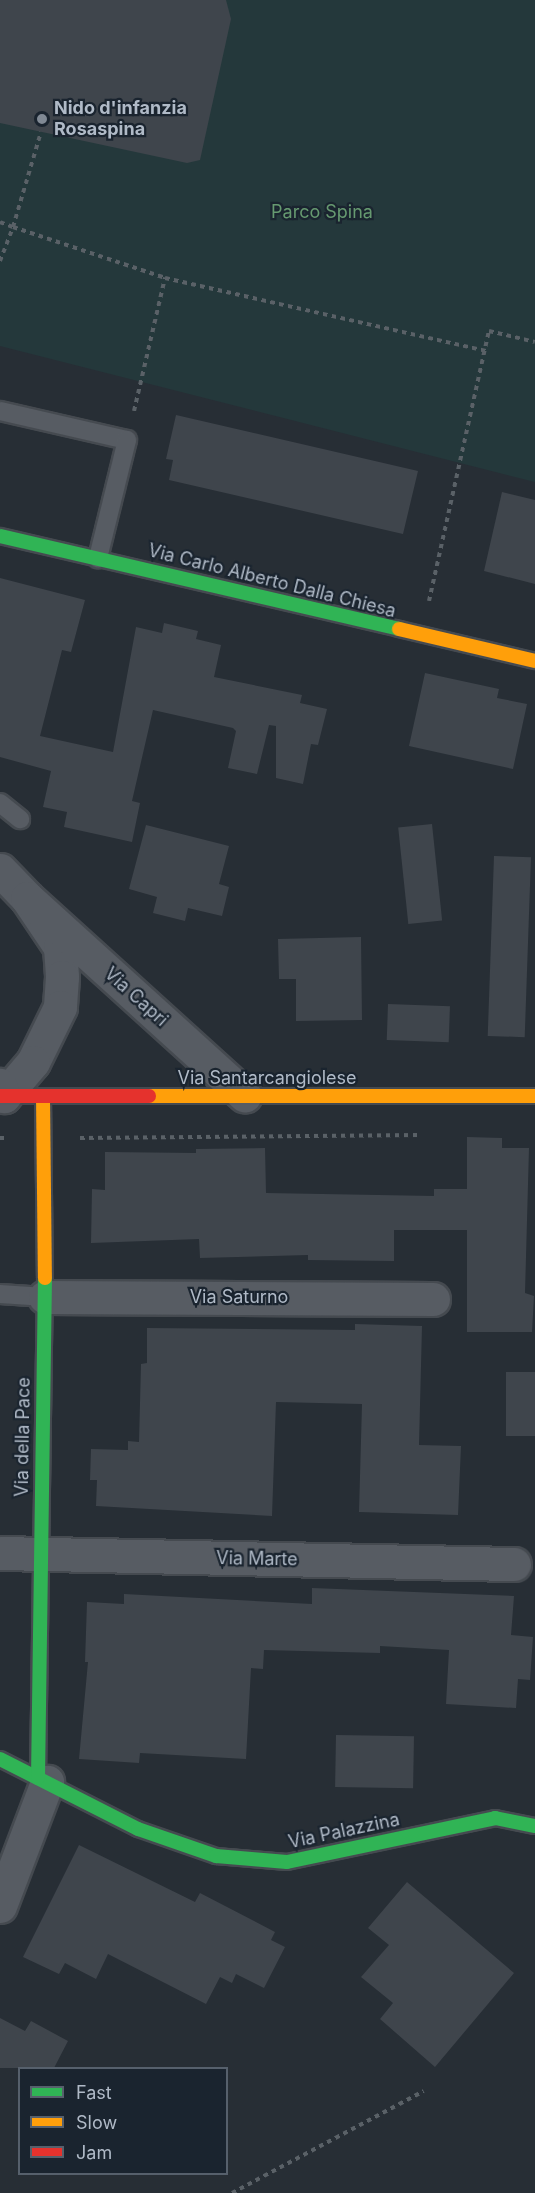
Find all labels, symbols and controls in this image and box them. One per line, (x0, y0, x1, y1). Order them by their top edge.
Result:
place label: Nido d'infanzia Rosaspina (54, 98, 187, 140)
marker: Nido d'infanzia Rosaspina (35, 112, 49, 126)
park label: Parco Spina (271, 201, 373, 223)
street label: Via Carlo Alberto Dalla Chiesa (146, 540, 398, 622)
street label: Via Capri (100, 963, 172, 1031)
street label: Via Santarcangiolese (177, 1067, 357, 1089)
street label: Via Saturno (190, 1286, 288, 1308)
street label: Via della Pace (11, 1377, 35, 1497)
street label: Via Marte (216, 1547, 298, 1571)
street label: Via Palazzina (286, 1809, 402, 1853)
legend (18, 2067, 228, 2175)
text: Fast (76, 2082, 112, 2103)
text: Slow (76, 2112, 117, 2133)
text: Jam (76, 2142, 112, 2163)

